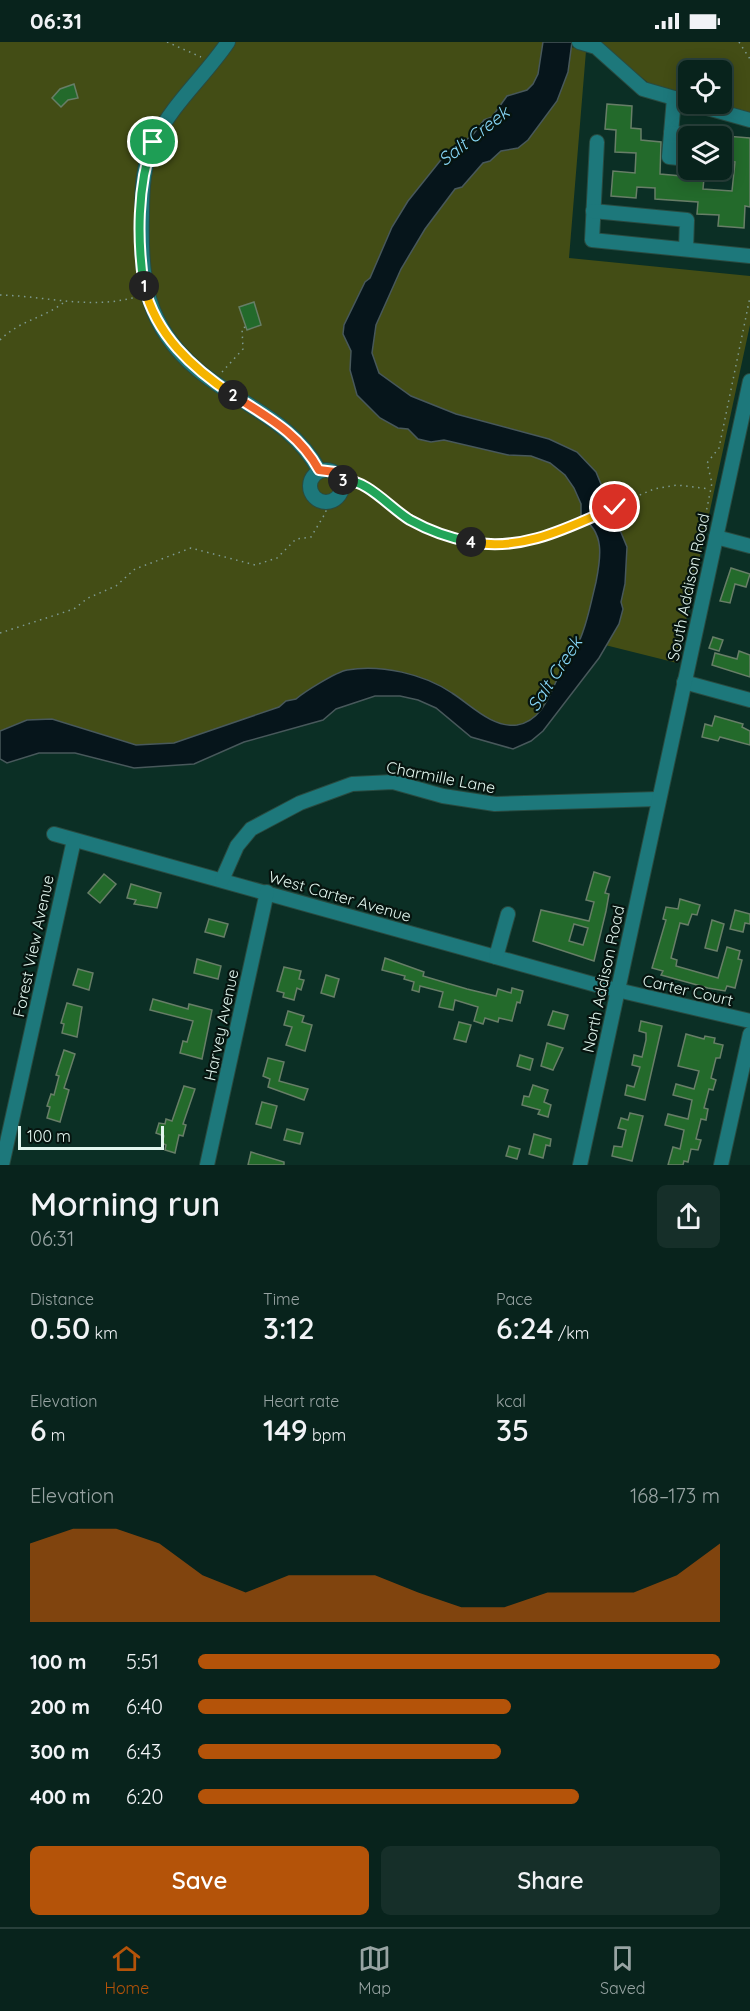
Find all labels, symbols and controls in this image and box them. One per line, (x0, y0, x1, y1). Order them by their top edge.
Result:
text: 06:31 (30, 7, 82, 35)
map controls (678, 60, 732, 180)
button: locate (678, 60, 732, 114)
water label: Salt Creek (433, 100, 515, 171)
pin (127, 116, 178, 167)
icon: arrive (136, 125, 169, 158)
button: layers (678, 126, 732, 180)
pin: 1 (129, 271, 159, 301)
text: 1 (141, 276, 147, 296)
pin: 2 (218, 380, 248, 410)
text: 2 (228, 385, 238, 405)
pin: 3 (328, 465, 358, 495)
text: 3 (339, 470, 347, 490)
pin (589, 481, 640, 532)
icon: check (598, 490, 631, 523)
street label: South Addison Road (663, 511, 713, 663)
pin: 4 (456, 527, 486, 557)
text: 4 (466, 532, 476, 552)
water label: Salt Creek (522, 631, 588, 715)
street label: Charmille Lane (385, 757, 497, 797)
street label: West Carter Avenue (266, 866, 414, 926)
street label: Forest View Avenue (8, 873, 58, 1019)
street label: North Addison Road (578, 904, 628, 1054)
street label: Harvey Avenue (199, 967, 243, 1083)
street label: Carter Court (641, 970, 735, 1010)
scale bar (18, 1123, 164, 1150)
text: 100 m (27, 1126, 71, 1146)
text: Morning run (30, 1183, 220, 1224)
button: share (657, 1185, 720, 1248)
text: 06:31 (30, 1226, 74, 1251)
text: Distance (30, 1289, 94, 1309)
text: Time (263, 1289, 300, 1309)
text: Pace (496, 1289, 532, 1309)
text: 0.50 (30, 1309, 90, 1347)
text: 3:12 (263, 1309, 315, 1347)
text: 6:24 (496, 1309, 554, 1347)
text: km (90, 1323, 118, 1343)
text: /km (554, 1323, 589, 1343)
text: Elevation (30, 1391, 97, 1411)
text: Heart rate (263, 1391, 339, 1411)
text: kcal (496, 1391, 526, 1411)
text: 6 (30, 1411, 46, 1449)
text: 149 (263, 1411, 308, 1449)
text: 35 (496, 1411, 529, 1449)
text: m (46, 1425, 65, 1445)
text: bpm (308, 1425, 346, 1445)
text: Elevation (30, 1483, 114, 1508)
text: 168–173 m (630, 1483, 720, 1508)
text: 100 m (30, 1649, 86, 1674)
text: 5:51 (126, 1649, 159, 1674)
text: 200 m (30, 1694, 90, 1719)
text: 6:40 (126, 1694, 163, 1719)
text: 300 m (30, 1739, 89, 1764)
text: 6:43 (126, 1739, 162, 1764)
text: 400 m (30, 1784, 90, 1809)
text: 6:20 (126, 1784, 163, 1809)
button: Save (30, 1846, 369, 1915)
button: Share (381, 1846, 720, 1915)
tab: Home (104, 1942, 149, 1998)
tab: Map (358, 1942, 391, 1998)
tab: Saved (600, 1942, 646, 1998)

